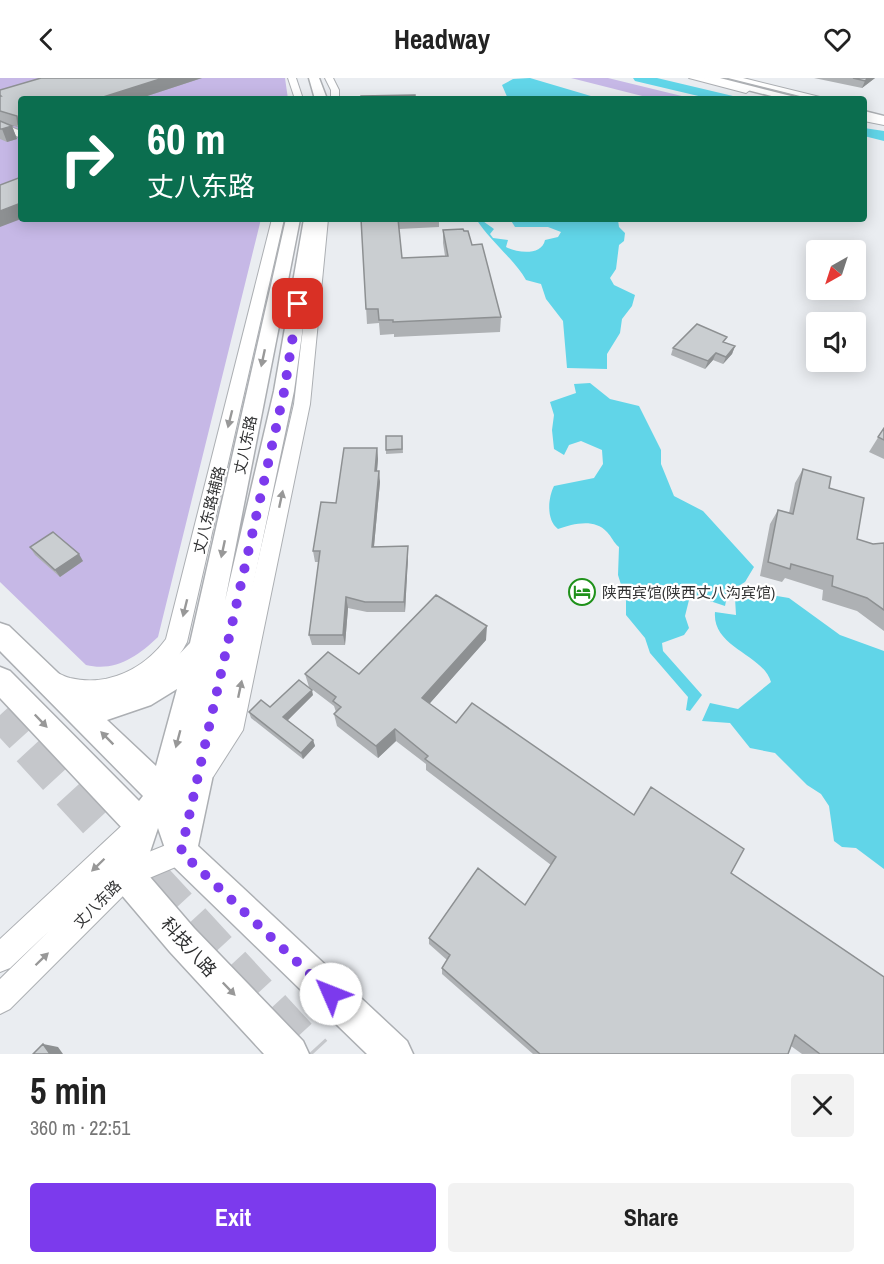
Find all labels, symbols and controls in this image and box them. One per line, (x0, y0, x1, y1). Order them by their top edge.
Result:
text: Headway (394, 21, 490, 57)
icon: back (30, 23, 63, 56)
icon: heart (821, 23, 854, 56)
text: 60 m (147, 111, 226, 167)
icon: right (48, 120, 126, 198)
text: 丈八东路 (147, 168, 255, 204)
north arrow (806, 240, 866, 300)
map controls (806, 240, 866, 372)
pin (272, 278, 323, 329)
icon: arrive (281, 287, 314, 320)
button: sound (806, 312, 866, 372)
one-way arrow (258, 349, 267, 368)
one-way arrow (225, 410, 235, 428)
street label: 丈八东路 (228, 413, 262, 477)
street label: 丈八东路辅路 (188, 464, 230, 556)
one-way arrow (277, 490, 287, 508)
one-way arrow (218, 540, 227, 559)
hotel icon: 陕西宾馆(陕西丈八沟宾馆) (567, 577, 597, 607)
place label: 陕西宾馆(陕西丈八沟宾馆) (602, 582, 775, 603)
one-way arrow (179, 599, 189, 618)
one-way arrow (236, 680, 245, 699)
one-way arrow (33, 714, 47, 728)
one-way arrow (173, 730, 182, 748)
one-way arrow (100, 732, 114, 746)
one-way arrow (92, 858, 106, 872)
street label: 丈八东路 (68, 875, 126, 933)
street label: 科技八路 (156, 912, 222, 982)
one-way arrow (35, 952, 49, 966)
position arrow (299, 962, 363, 1026)
one-way arrow (221, 982, 235, 996)
text: 5 min (30, 1067, 107, 1115)
button: close (791, 1074, 854, 1137)
text: 360 m · 22:51 (30, 1114, 130, 1141)
button: Exit (30, 1183, 436, 1252)
button: Share (448, 1183, 854, 1252)

